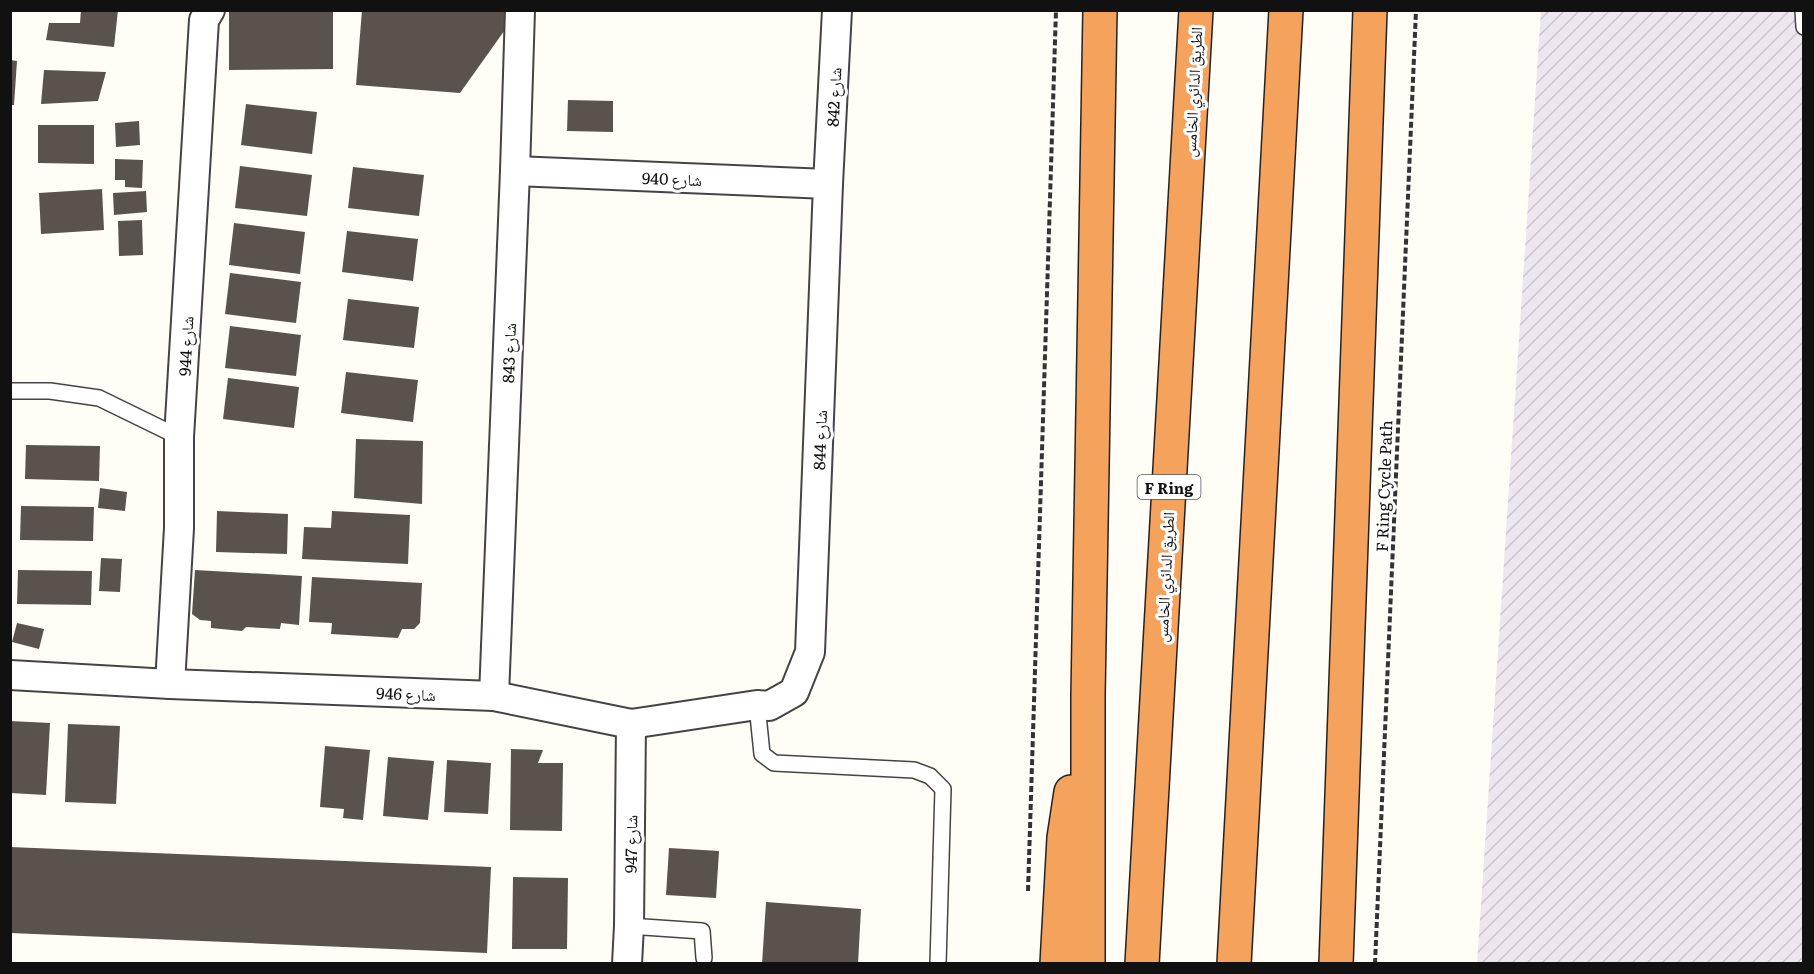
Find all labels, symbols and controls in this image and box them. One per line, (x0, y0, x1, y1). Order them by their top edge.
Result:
street label: الطريق الدائري الخامس (1177, 26, 1209, 158)
street label: شارع 842 (819, 67, 847, 127)
street label: شارع 940 (642, 165, 702, 191)
street label: شارع 944 (171, 316, 199, 376)
street label: شارع 843 (495, 323, 521, 383)
street label: شارع 844 (806, 410, 832, 470)
street label: F Ring Cycle Path (1369, 419, 1397, 552)
road number: F Ring (1138, 475, 1200, 499)
street label: الطريق الدائري الخامس (1149, 511, 1181, 643)
street label: شارع 946 (376, 680, 436, 706)
street label: شارع 947 (617, 815, 643, 873)

